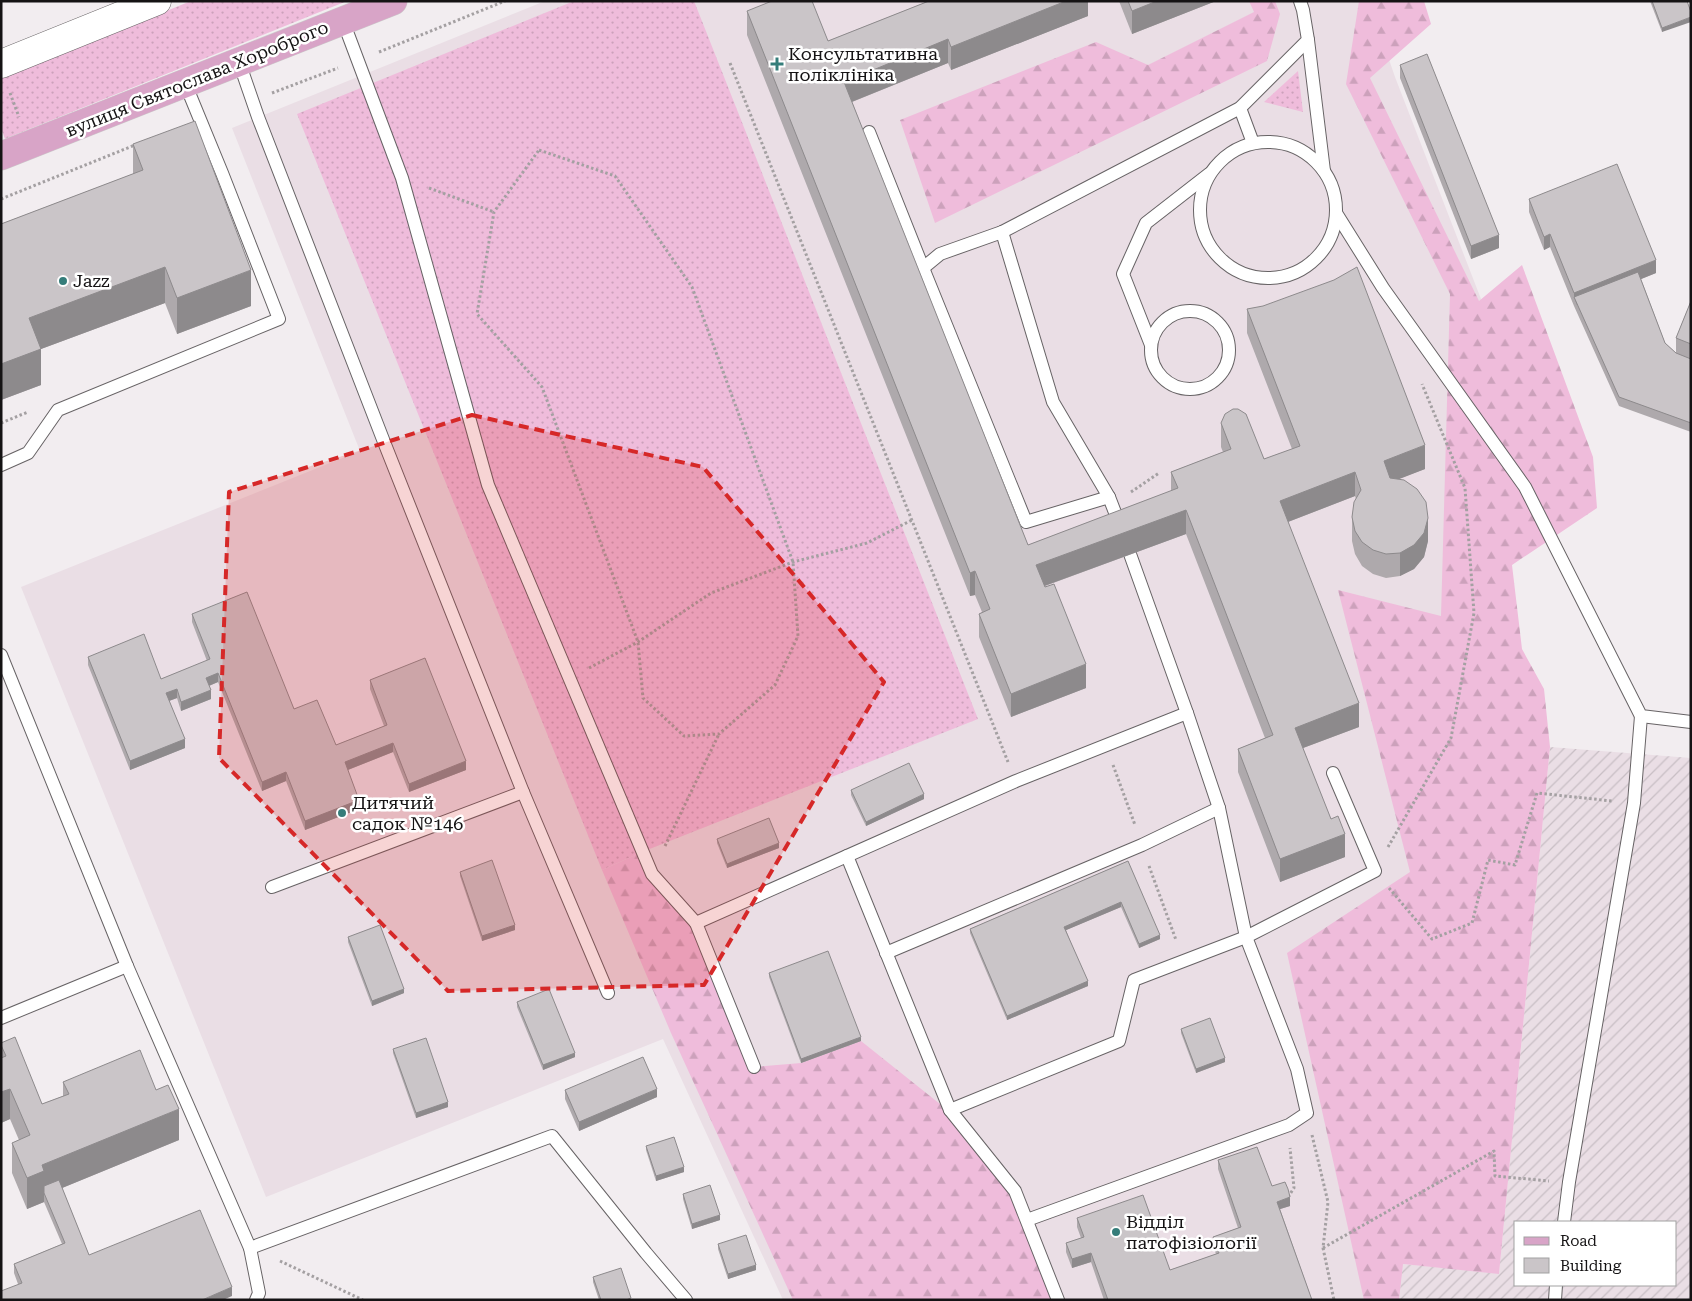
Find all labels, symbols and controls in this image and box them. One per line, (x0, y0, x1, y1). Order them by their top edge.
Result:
street label: вулиця Святослава Хороброго (62, 16, 331, 141)
place label: Консультативна поліклініка (788, 43, 938, 85)
marker: Консультативна поліклініка (770, 57, 784, 71)
place label: Jazz (73, 270, 110, 291)
marker: Jazz (57, 275, 69, 287)
place label: Дитячий садок №146 (352, 792, 463, 834)
marker: Дитячий садок №146 (336, 807, 348, 819)
place label: Відділ патофізіології (1126, 1211, 1257, 1253)
legend (1514, 1221, 1677, 1286)
marker: Відділ патофізіології (1110, 1226, 1122, 1238)
text: Road (1560, 1232, 1597, 1250)
text: Building (1560, 1257, 1622, 1275)

